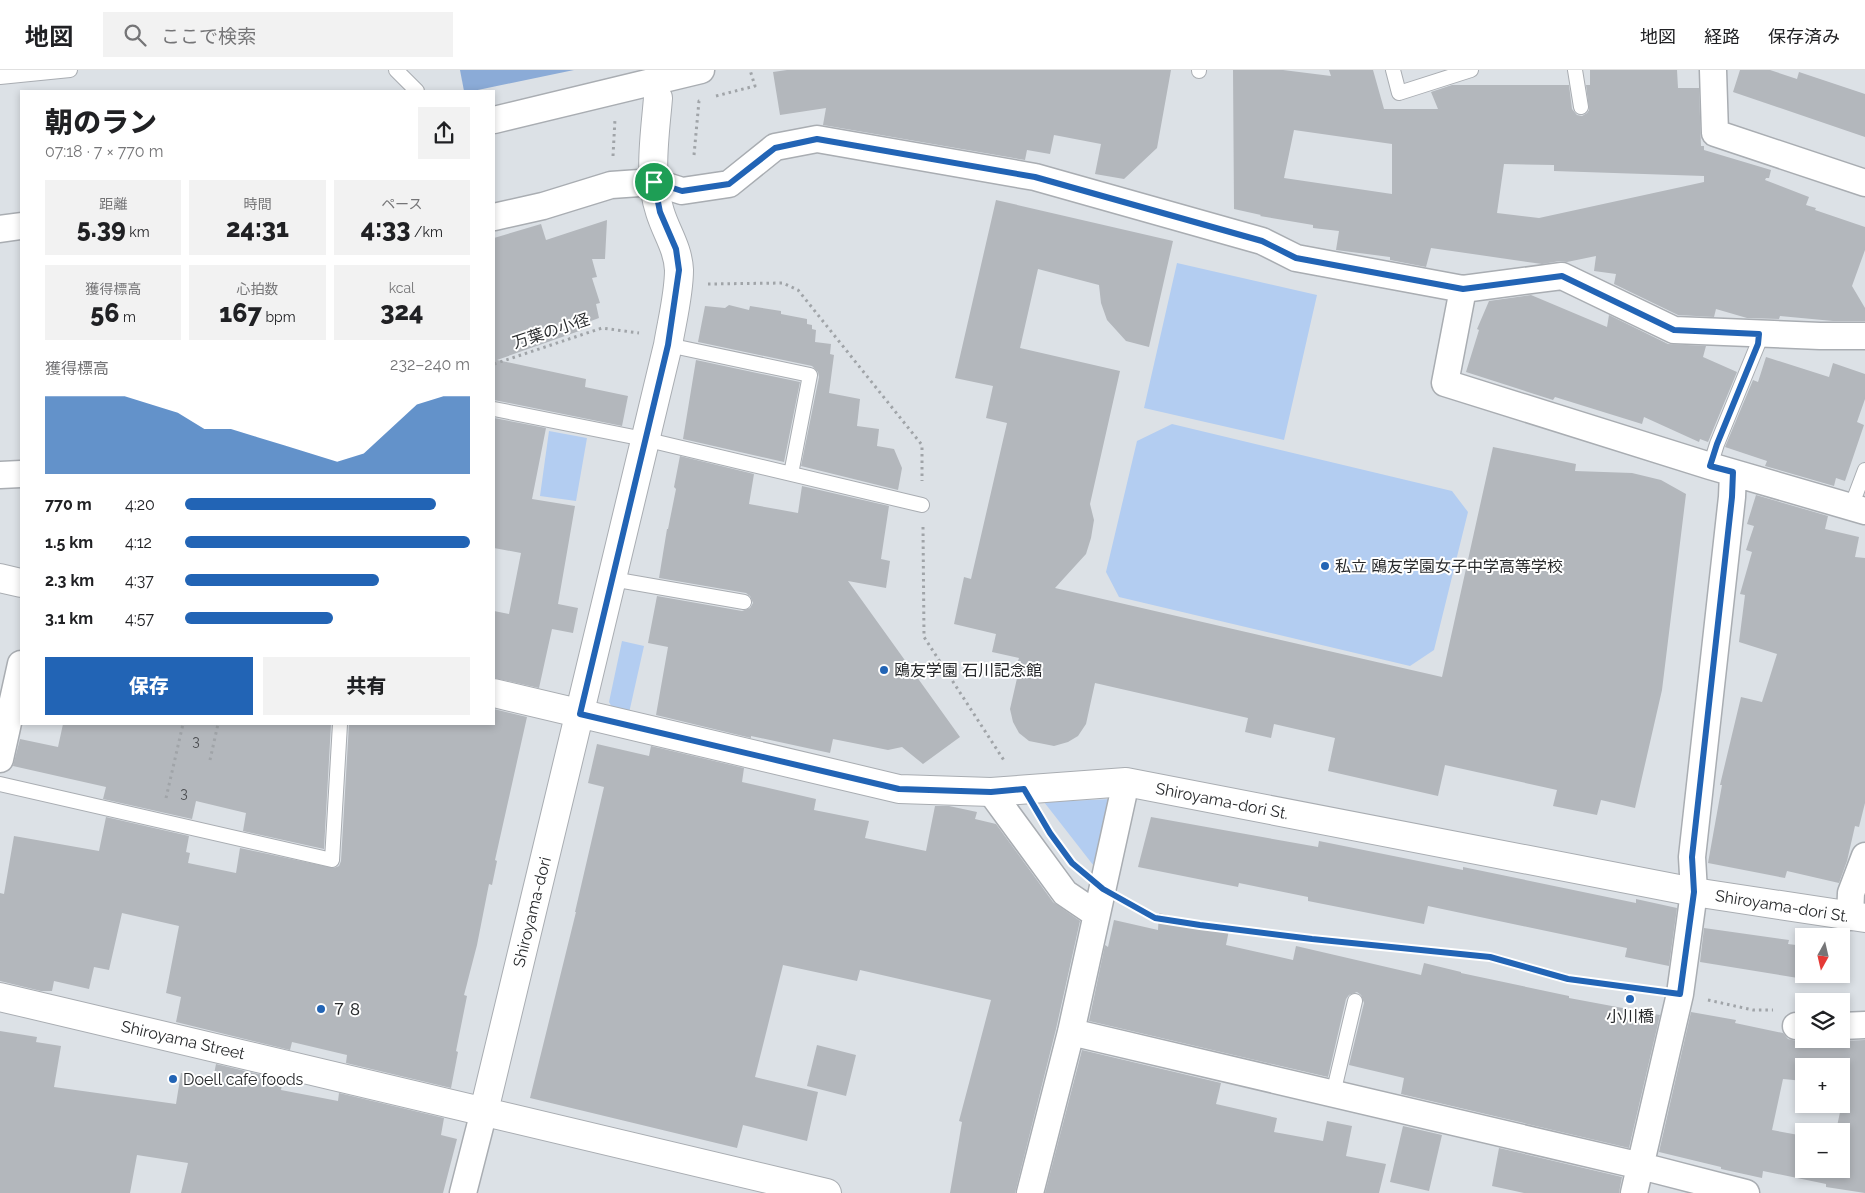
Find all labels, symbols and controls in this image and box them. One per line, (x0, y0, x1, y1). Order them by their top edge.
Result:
search box (103, 12, 453, 57)
icon: search (121, 21, 149, 49)
text: 地図 (25, 22, 73, 51)
text: ここで検索 (161, 25, 256, 47)
text: 地図 (1640, 26, 1676, 47)
text: 経路 (1704, 26, 1740, 47)
text: 保存済み (1768, 26, 1840, 47)
text: 朝のラン (45, 106, 157, 139)
button: share (418, 107, 470, 159)
text: 07:18 · 7 × 770 m (45, 142, 163, 161)
pin (633, 161, 675, 203)
icon: arrive (640, 168, 668, 196)
text: 距離 (99, 196, 127, 212)
text: 時間 (243, 196, 271, 212)
text: ペース (381, 196, 422, 212)
text: 5.39 (77, 213, 126, 243)
text: 24:31 (226, 213, 289, 243)
text: 4:33 (361, 213, 411, 243)
text: km (126, 224, 150, 240)
text: /km (411, 224, 443, 240)
text: kcal (389, 280, 415, 296)
text: 獲得標高 (85, 281, 141, 297)
text: 心拍数 (236, 281, 278, 297)
text: 324 (380, 296, 423, 326)
text: 56 (90, 298, 120, 328)
text: 167 (219, 298, 262, 328)
text: m (120, 309, 136, 325)
text: bpm (262, 309, 296, 325)
street label: 万葉の小径 (510, 310, 592, 352)
text: 232–240 m (390, 355, 470, 374)
text: 獲得標高 (45, 359, 109, 378)
text: 770 m (45, 495, 92, 514)
text: 4:20 (125, 495, 155, 514)
text: 1.5 km (45, 533, 93, 552)
text: 4:12 (125, 533, 152, 552)
place label: 私立 鴎友学園女子中学高等学校 (1335, 557, 1563, 576)
marker: 私立 鴎友学園女子中学高等学校 (1319, 560, 1331, 572)
text: 2.3 km (45, 571, 94, 590)
text: 4:37 (125, 571, 154, 590)
text: 3.1 km (45, 609, 93, 628)
text: 4:57 (125, 609, 154, 628)
button: 保存 (45, 657, 253, 715)
button: 共有 (263, 657, 470, 715)
place label: 鴎友学園 石川記念館 (894, 661, 1042, 680)
marker: 鴎友学園 石川記念館 (878, 664, 890, 676)
house number: 3 (192, 733, 200, 749)
street label: Shiroyama-dori St. (1154, 779, 1290, 823)
house number: 3 (180, 785, 188, 801)
street label: Shiroyama-dori (509, 855, 555, 969)
street label: Shiroyama-dori St. (1714, 886, 1850, 926)
north arrow (1795, 928, 1850, 982)
map controls (1795, 928, 1850, 1178)
marker: 小川橋 (1624, 993, 1636, 1005)
button: layers (1795, 993, 1850, 1048)
place label: ７８ (331, 1000, 363, 1019)
marker: ７８ (315, 1003, 327, 1015)
place label: 小川橋 (1606, 1007, 1654, 1026)
street label: Shiroyama Street (119, 1017, 247, 1064)
button: + (1795, 1058, 1850, 1113)
place label: Doell cafe foods (183, 1070, 304, 1089)
marker: Doell cafe foods (167, 1073, 179, 1085)
button: − (1795, 1123, 1850, 1178)

